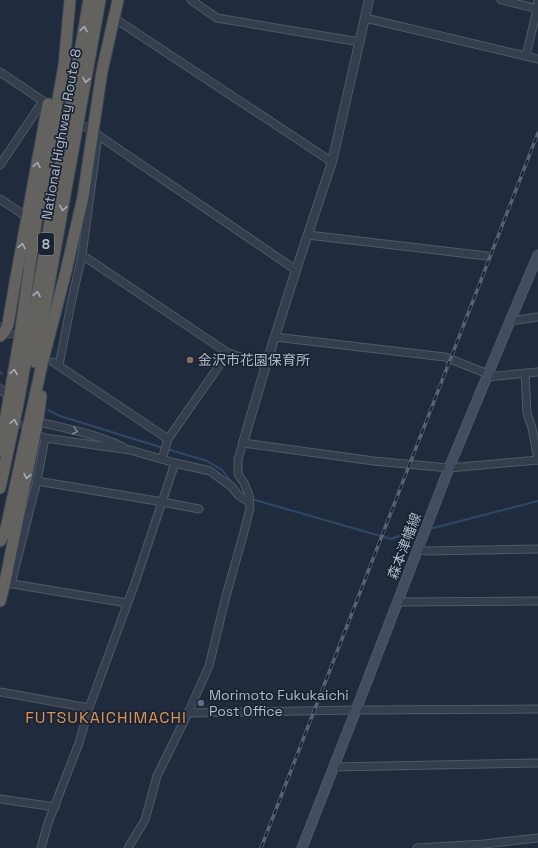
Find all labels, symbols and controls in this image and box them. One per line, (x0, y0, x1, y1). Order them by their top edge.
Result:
one-way arrow (79, 26, 88, 32)
street label: National Highway Route 8 (37, 47, 85, 221)
one-way arrow (82, 77, 91, 83)
one-way arrow (32, 162, 41, 168)
one-way arrow (60, 205, 68, 211)
road number: 8 (38, 233, 54, 255)
one-way arrow (17, 243, 26, 249)
one-way arrow (32, 291, 41, 298)
place label: 金沢市花園保育所 (198, 351, 310, 369)
marker: 金沢市花園保育所 (185, 355, 195, 365)
one-way arrow (9, 368, 17, 375)
one-way arrow (9, 419, 17, 426)
one-way arrow (72, 426, 78, 434)
one-way arrow (23, 473, 31, 479)
street label: 森本津幡線 (383, 510, 425, 582)
place label: Morimoto Fukukaichi Post Office (209, 686, 349, 720)
marker: Morimoto Fukukaichi Post Office (196, 698, 206, 708)
district label: FUTSUKAICHIMACHI (25, 707, 187, 728)

